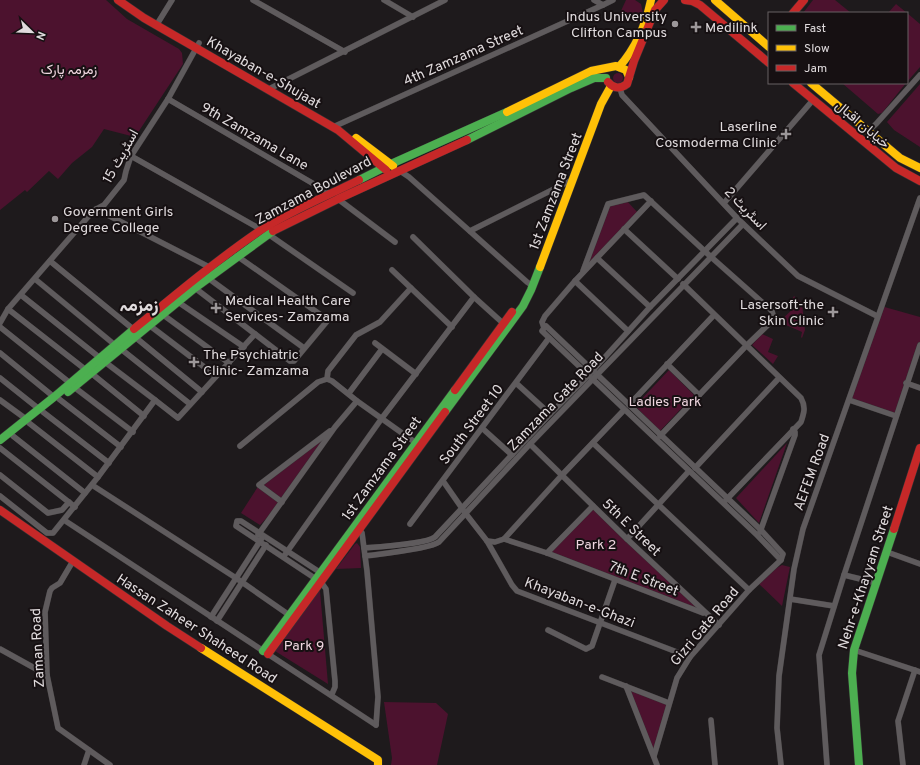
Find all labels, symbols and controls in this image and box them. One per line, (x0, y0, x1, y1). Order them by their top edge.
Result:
place label: Indus University Clifton Campus (566, 9, 667, 42)
north arrow (12, 12, 52, 52)
legend (768, 12, 908, 84)
marker: Indus University Clifton Campus (670, 19, 680, 29)
place label: Medilink (705, 20, 758, 37)
marker: Medilink (690, 21, 702, 33)
text: Fast (804, 21, 826, 37)
street label: 4th Zamzama Street (401, 22, 526, 90)
text: N (32, 29, 48, 42)
street label: Khayaban-e-Shujaat (203, 34, 324, 113)
text: Slow (804, 41, 830, 57)
text: Jam (804, 61, 827, 77)
park label: زمزمہ پارک (41, 62, 97, 79)
street label: خیابان اقبال (831, 97, 893, 153)
street label: 9th Zamzama Lane (197, 100, 311, 175)
place label: Laserline Cosmoderma Clinic (655, 119, 777, 152)
street label: اسٹریٹ 15 (100, 127, 143, 187)
marker: Laserline Cosmoderma Clinic (780, 128, 792, 140)
street label: 1st Zamzama Street (526, 131, 587, 253)
street label: Zamzama Boulevard (253, 154, 375, 229)
street label: اسٹریٹ 2 (720, 184, 770, 234)
place label: Government Girls Degree College (63, 204, 173, 237)
marker: Government Girls Degree College (50, 214, 60, 224)
place label: Medical Health Care Services- Zamzama (225, 293, 350, 326)
district label: زمزمہ (119, 295, 159, 318)
place label: Lasersoft-the Skin Clinic (740, 297, 824, 330)
marker: Medical Health Care Services- Zamzama (210, 302, 222, 314)
marker: Lasersoft-the Skin Clinic (827, 306, 839, 318)
place label: The Psychiatric Clinic- Zamzama (203, 347, 309, 380)
street label: Zamzama Gate Road (505, 349, 608, 455)
marker: The Psychiatric Clinic- Zamzama (188, 356, 200, 368)
street label: South Street 10 (437, 381, 508, 468)
park label: Ladies Park (629, 394, 701, 411)
street label: 1st Zamzama Street (339, 414, 426, 524)
street label: AEFEM Road (791, 432, 834, 513)
street label: 5th E Street (598, 496, 664, 560)
street label: Nehr-e-Khayyam Street (835, 503, 898, 652)
park label: Park 2 (576, 537, 616, 554)
street label: 7th E Street (606, 558, 681, 600)
street label: Hassan Zaheer Shaheed Road (113, 571, 280, 688)
street label: Khayaban-e-Ghazi (522, 574, 637, 632)
street label: Gizri Gate Road (667, 584, 743, 670)
street label: Zaman Road (28, 608, 49, 688)
park label: Park 9 (284, 638, 324, 655)

